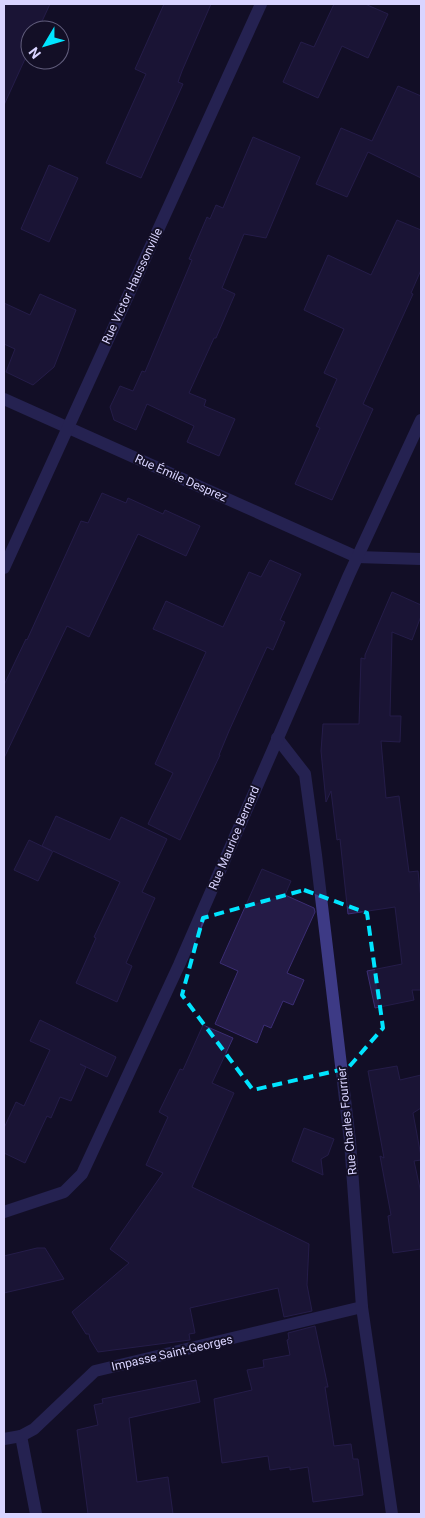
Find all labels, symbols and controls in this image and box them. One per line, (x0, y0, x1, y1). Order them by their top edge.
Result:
north arrow (20, 20, 70, 70)
text: N (25, 44, 44, 62)
street label: Rue Victor Haussonville (99, 226, 165, 346)
street label: Rue Émile Desprez (133, 450, 230, 505)
street label: Rue Maurice Bernard (206, 784, 262, 892)
street label: Rue Charles Fourrier (334, 1066, 360, 1176)
street label: Impasse Saint-Georges (110, 1332, 234, 1374)

